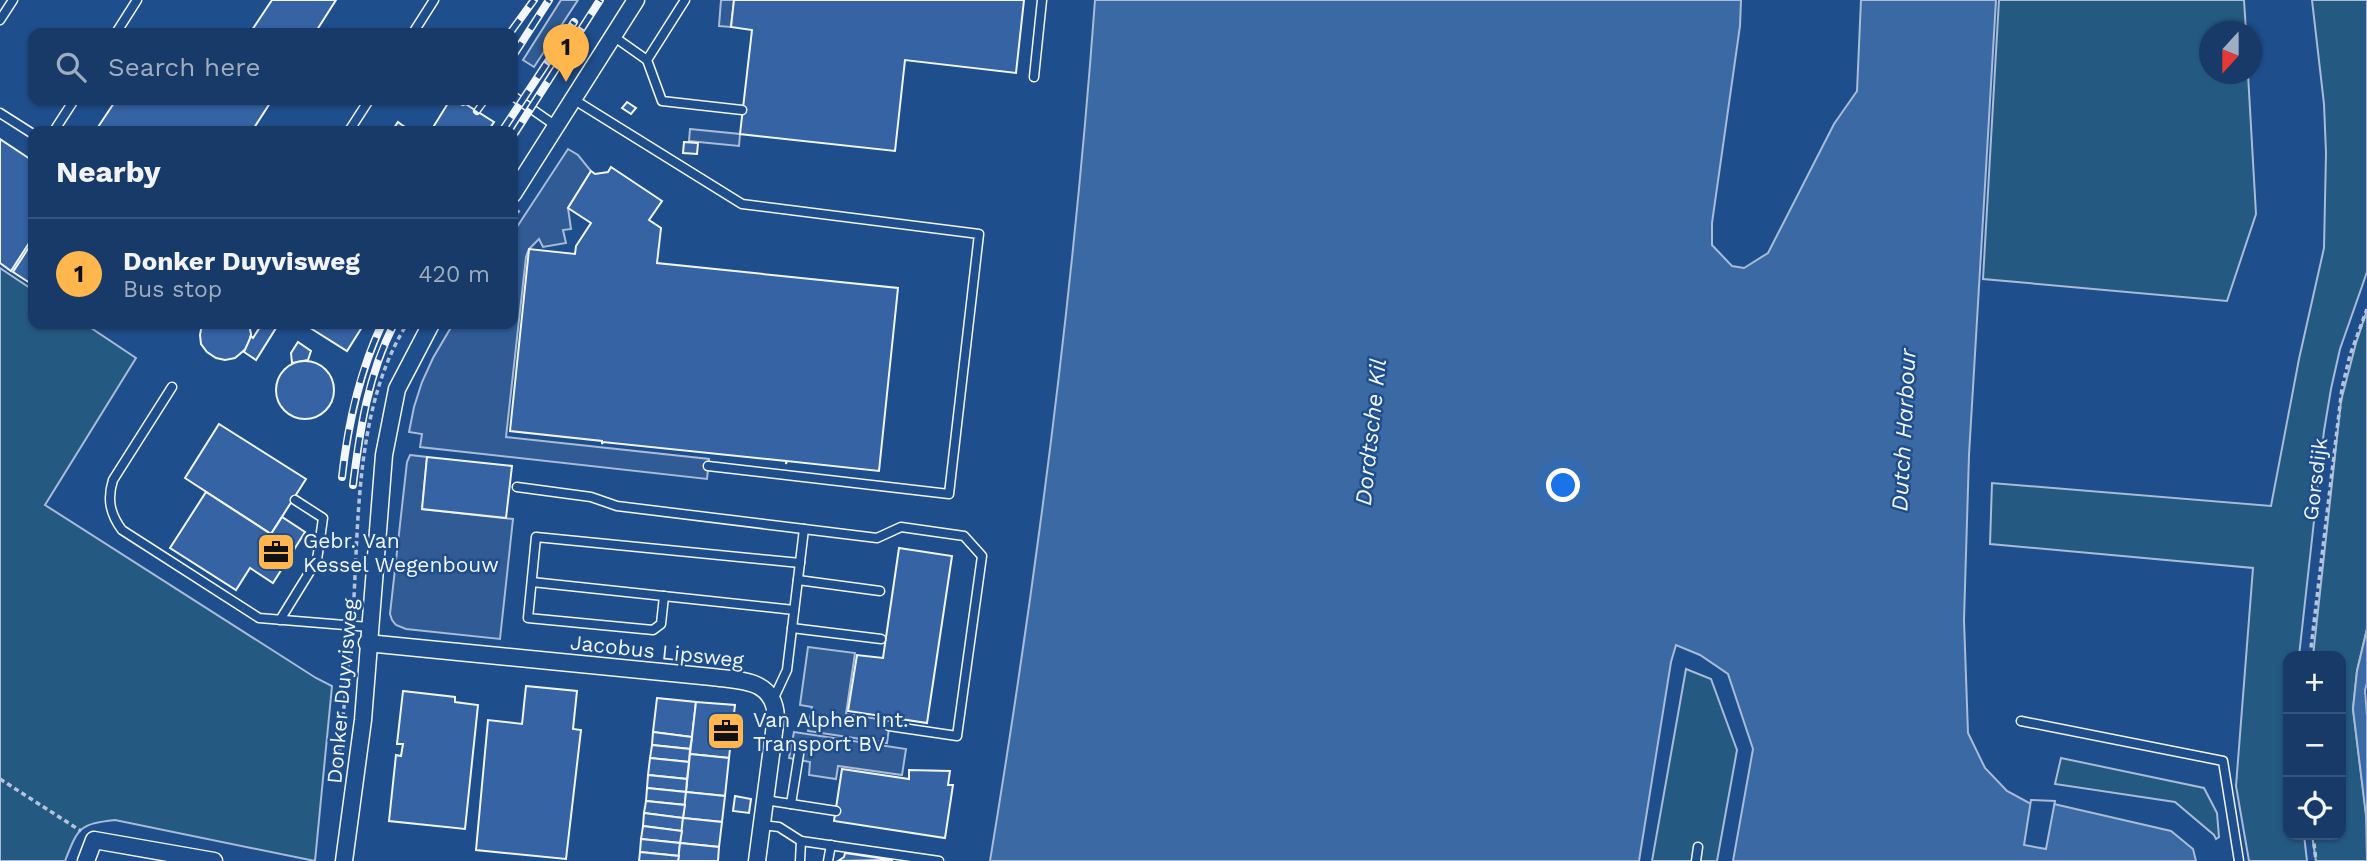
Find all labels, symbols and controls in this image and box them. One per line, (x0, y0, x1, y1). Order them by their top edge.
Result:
north arrow (2199, 21, 2262, 84)
pin: 1 (543, 24, 589, 82)
search box (28, 28, 518, 105)
icon: search (52, 48, 90, 86)
text: Search here (108, 52, 260, 82)
text: Nearby (56, 154, 161, 189)
text: Donker Duyvisweg (123, 246, 360, 276)
text: 1 (74, 261, 84, 288)
text: 420 m (418, 261, 490, 288)
text: Bus stop (123, 276, 222, 303)
water label: Dutch Harbour (1886, 347, 1922, 512)
water label: Dordtsche Kil (1350, 357, 1392, 507)
street label: Gorsdijk (2298, 436, 2332, 522)
your location (1546, 468, 1580, 502)
place label: Gebr. Van Kessel Wegenbouw (303, 528, 499, 577)
office icon: Gebr. Van Kessel Wegenbouw (255, 531, 297, 573)
street label: Donker Duyvisweg (321, 596, 363, 785)
street label: Jacobus Lipsweg (569, 629, 746, 673)
map controls (2283, 651, 2346, 840)
button: + (2283, 651, 2346, 714)
place label: Van Alphen Int. Transport BV (753, 707, 909, 756)
office icon: Van Alphen Int. Transport BV (705, 710, 747, 752)
button: − (2283, 714, 2346, 777)
button: locate (2283, 777, 2346, 840)

